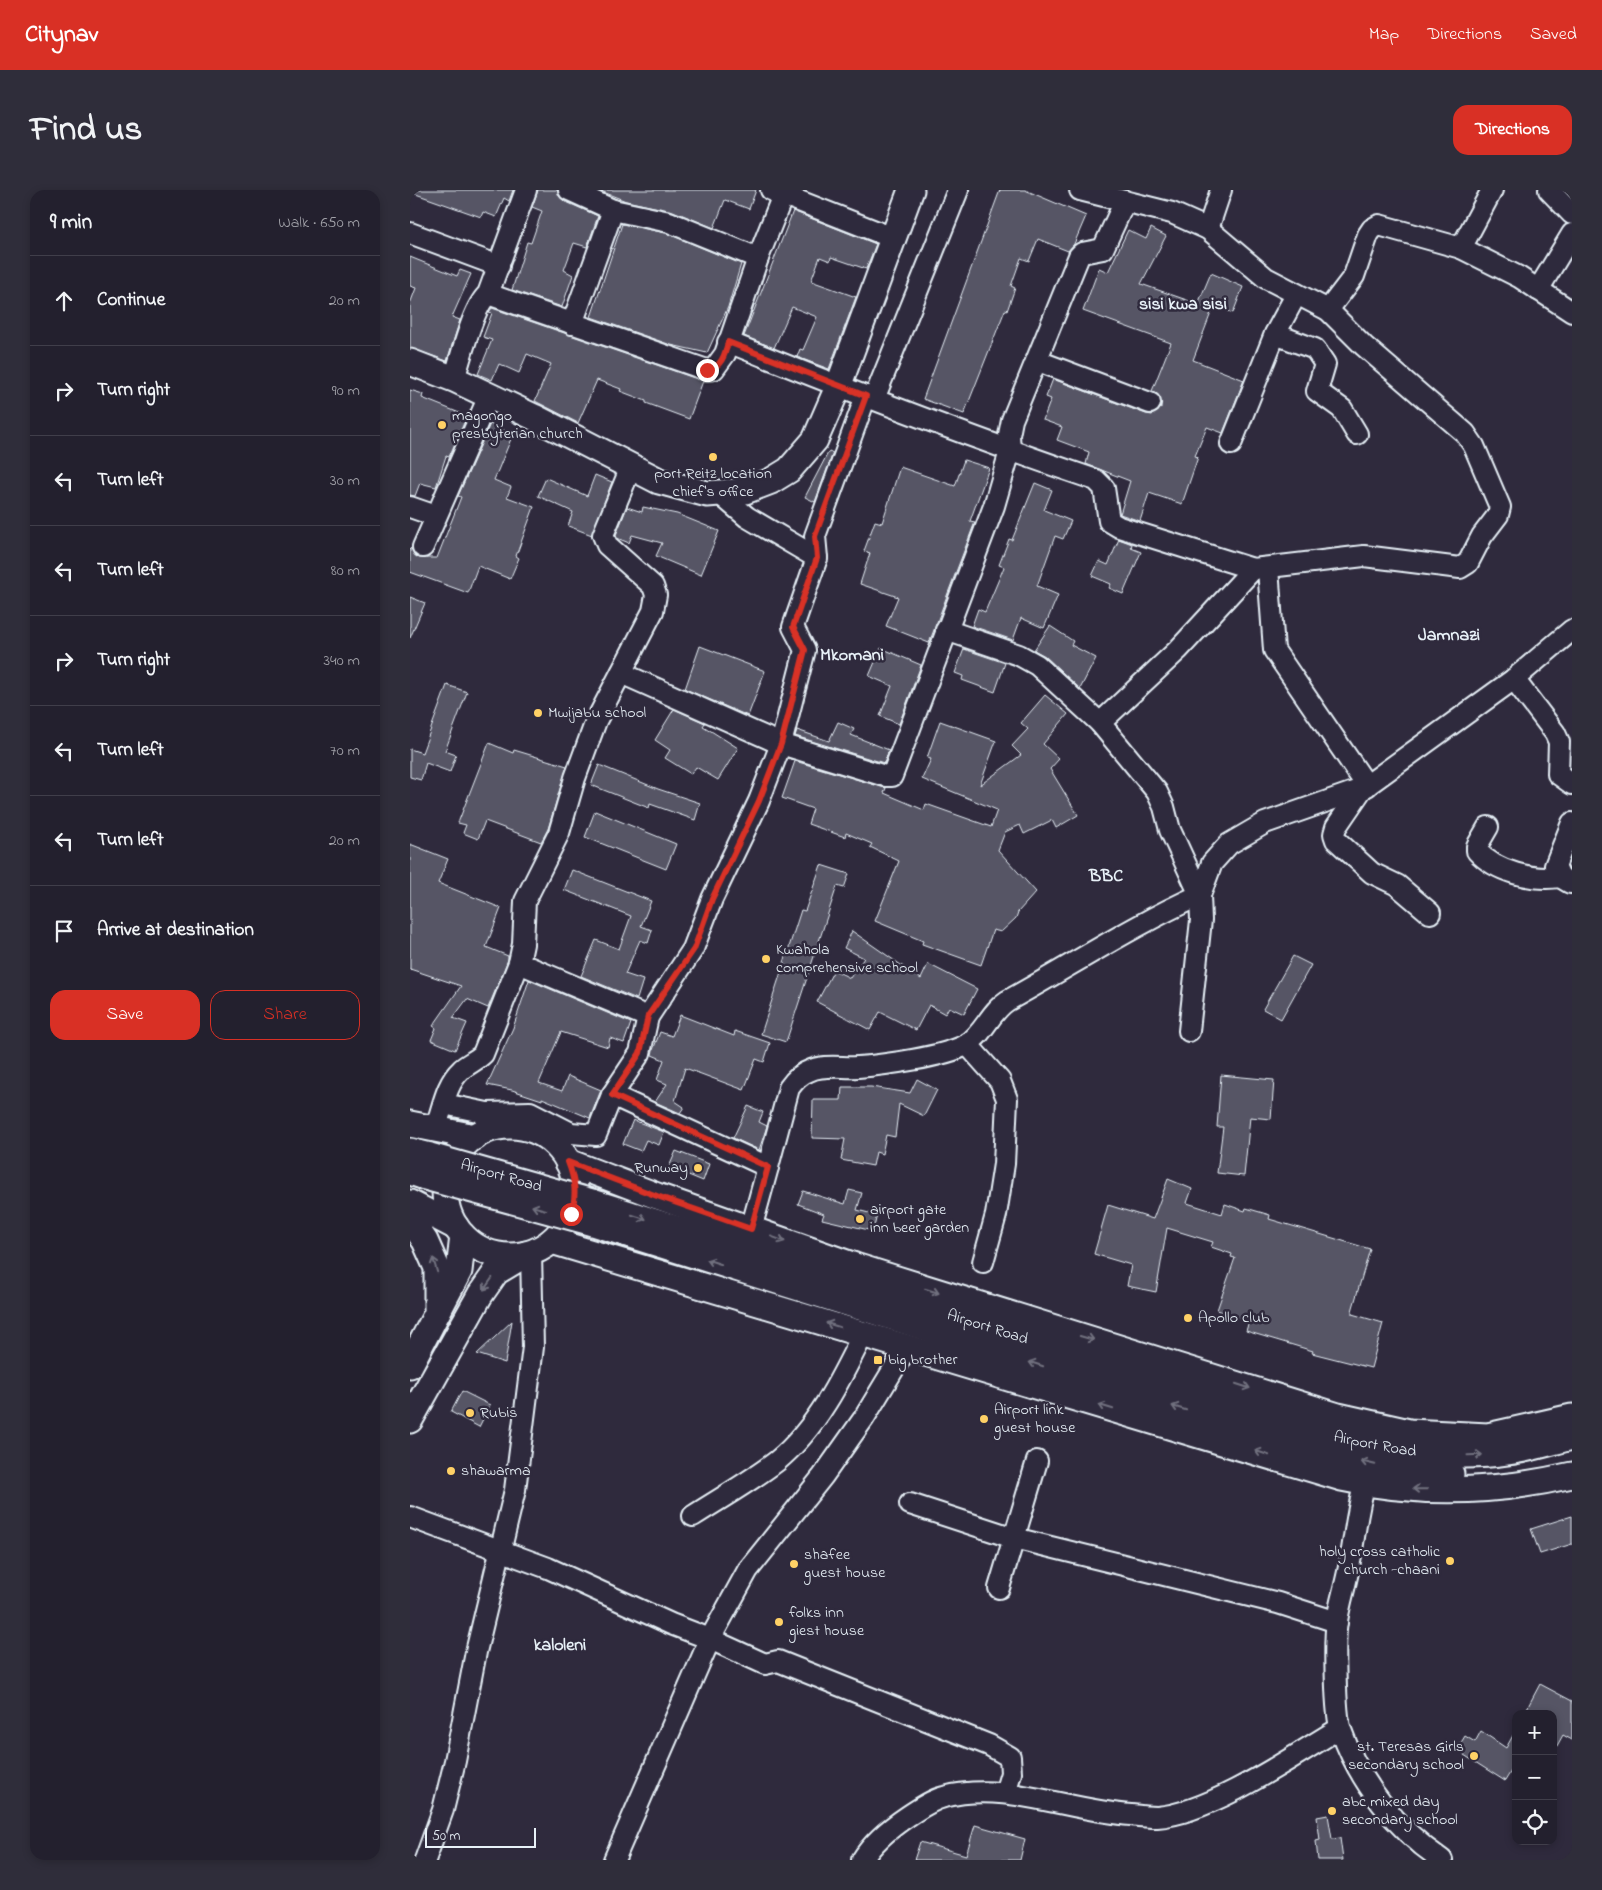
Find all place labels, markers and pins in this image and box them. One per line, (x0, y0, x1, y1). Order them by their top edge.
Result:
place label: magongo presbyterian church (452, 404, 583, 446)
marker: magongo presbyterian church (436, 419, 448, 431)
marker: port Reitz location chief's office (707, 451, 719, 463)
place label: port Reitz location chief's office (654, 462, 772, 504)
place label: Mwijabu school (548, 701, 646, 725)
marker: Mwijabu school (532, 707, 544, 719)
place label: Kwahola comprehensive school (776, 938, 918, 980)
marker: Kwahola comprehensive school (760, 953, 772, 965)
place label: Runway (634, 1156, 688, 1180)
marker: Runway (692, 1162, 704, 1174)
place label: airport gate inn beer garden (870, 1198, 969, 1240)
marker: airport gate inn beer garden (854, 1213, 866, 1225)
place label: Apollo club (1198, 1306, 1270, 1330)
marker: Apollo club (1182, 1312, 1194, 1324)
place label: big brother (888, 1348, 957, 1372)
marker: big brother (872, 1354, 884, 1366)
place label: Airport link guest house (993, 1398, 1076, 1440)
place label: Rubis (480, 1401, 517, 1425)
marker: Rubis (464, 1407, 476, 1419)
marker: Airport link guest house (978, 1413, 990, 1425)
place label: shawarma (461, 1459, 531, 1483)
marker: shawarma (445, 1465, 457, 1477)
place label: holy cross catholic church -chaani (1319, 1540, 1441, 1582)
place label: shafee guest house (803, 1543, 886, 1585)
marker: holy cross catholic church -chaani (1444, 1555, 1456, 1567)
marker: shafee guest house (788, 1558, 800, 1570)
place label: folks inn giest house (788, 1601, 865, 1643)
marker: folks inn giest house (773, 1616, 785, 1628)
place label: st. Teresas Girls secondary school (1348, 1735, 1464, 1777)
marker: st. Teresas Girls secondary school (1468, 1750, 1480, 1762)
place label: abc mixed day secondary school (1342, 1790, 1458, 1832)
marker: abc mixed day secondary school (1326, 1805, 1338, 1817)

